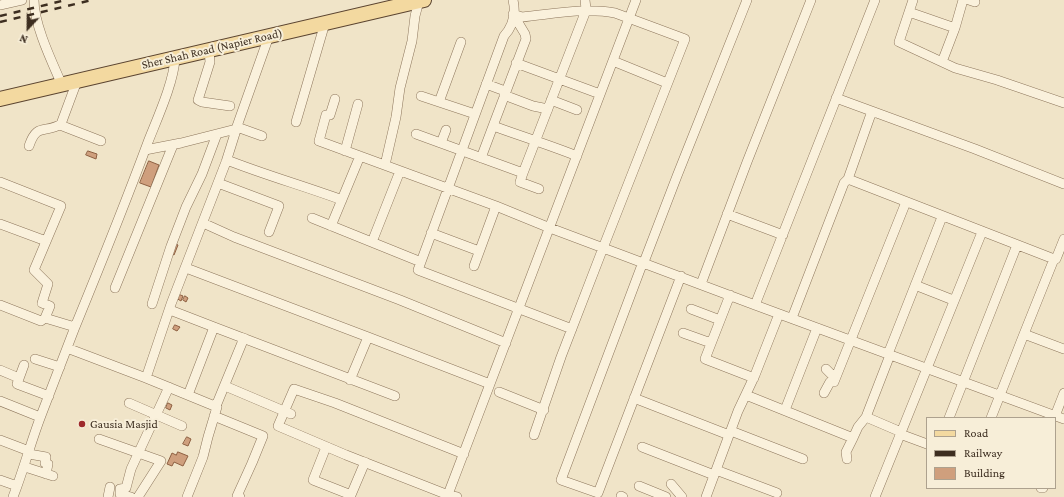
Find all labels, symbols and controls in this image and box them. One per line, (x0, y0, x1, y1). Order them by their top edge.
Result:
north arrow (8, 8, 48, 48)
street label: Sher Shah Road (Napier Road) (140, 26, 284, 72)
text: N (18, 32, 29, 46)
place label: Gausia Masjid (90, 417, 158, 431)
legend (926, 417, 1056, 489)
marker: Gausia Masjid (77, 419, 87, 429)
text: Road (964, 426, 988, 440)
text: Railway (964, 446, 1002, 460)
text: Building (964, 466, 1005, 480)

